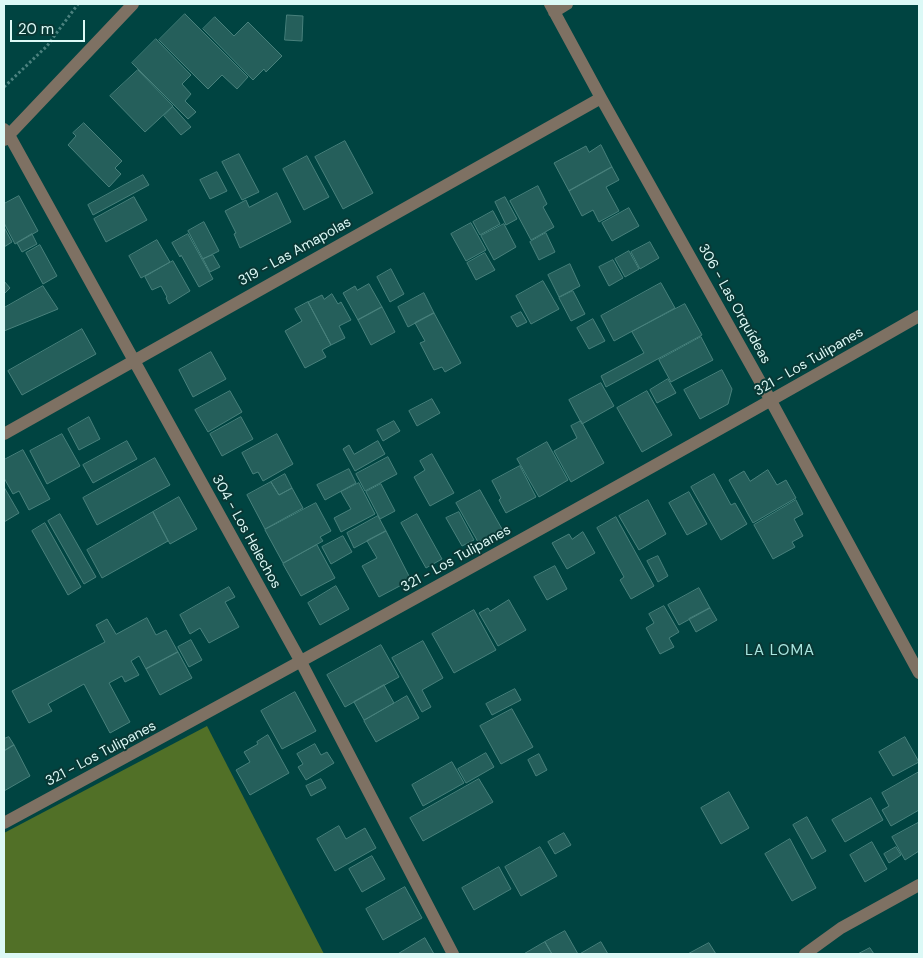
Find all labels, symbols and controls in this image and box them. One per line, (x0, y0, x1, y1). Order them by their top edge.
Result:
scale bar (12, 10, 88, 42)
text: 20 m (18, 19, 54, 39)
street label: 319 - Las Amapolas (236, 214, 354, 290)
street label: 306 - Las Orquídeas (694, 241, 774, 367)
street label: 321 - Los Tulipanes (752, 324, 866, 400)
street label: 304 - Los Helechos (208, 472, 284, 592)
street label: 321 - Los Tulipanes (398, 522, 514, 596)
district label: LA LOMA (744, 642, 816, 660)
street label: 321 - Los Tulipanes (43, 718, 159, 790)

